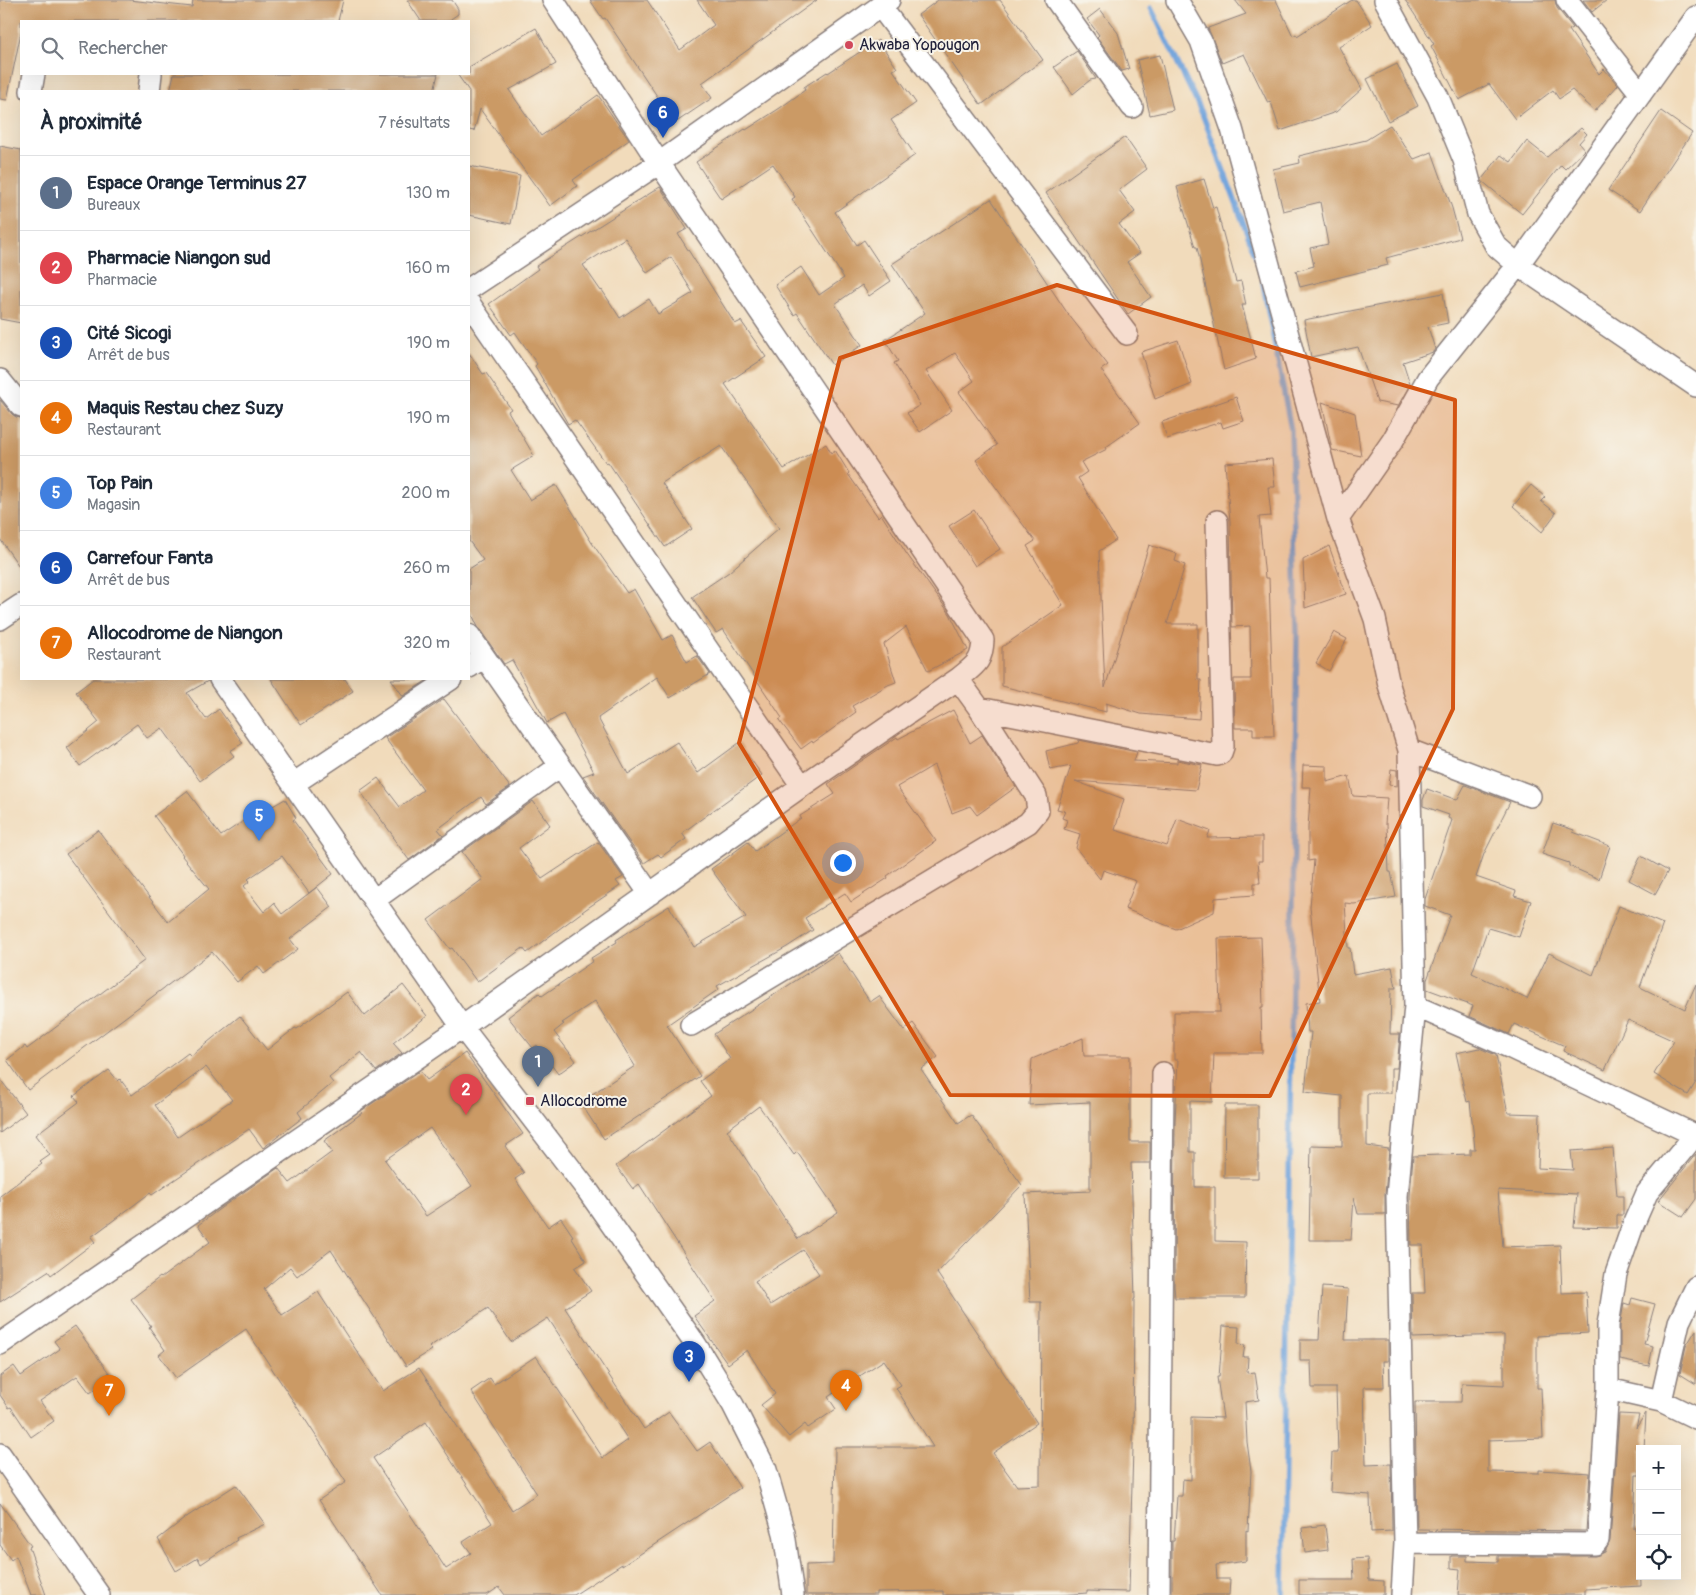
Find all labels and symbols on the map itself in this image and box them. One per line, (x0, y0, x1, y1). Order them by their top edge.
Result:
place label: Akwaba Yopougon (859, 35, 979, 55)
marker: Akwaba Yopougon (843, 39, 855, 51)
pin: 6 (647, 97, 679, 138)
pin: 5 (243, 800, 275, 841)
your location (830, 850, 856, 876)
pin: 1 (522, 1046, 554, 1087)
pin: 2 (450, 1074, 482, 1115)
place label: Allocodrome (540, 1091, 627, 1111)
marker: Allocodrome (524, 1095, 536, 1107)
pin: 3 (673, 1341, 705, 1382)
pin: 4 (830, 1370, 862, 1411)
pin: 7 (93, 1375, 125, 1416)

